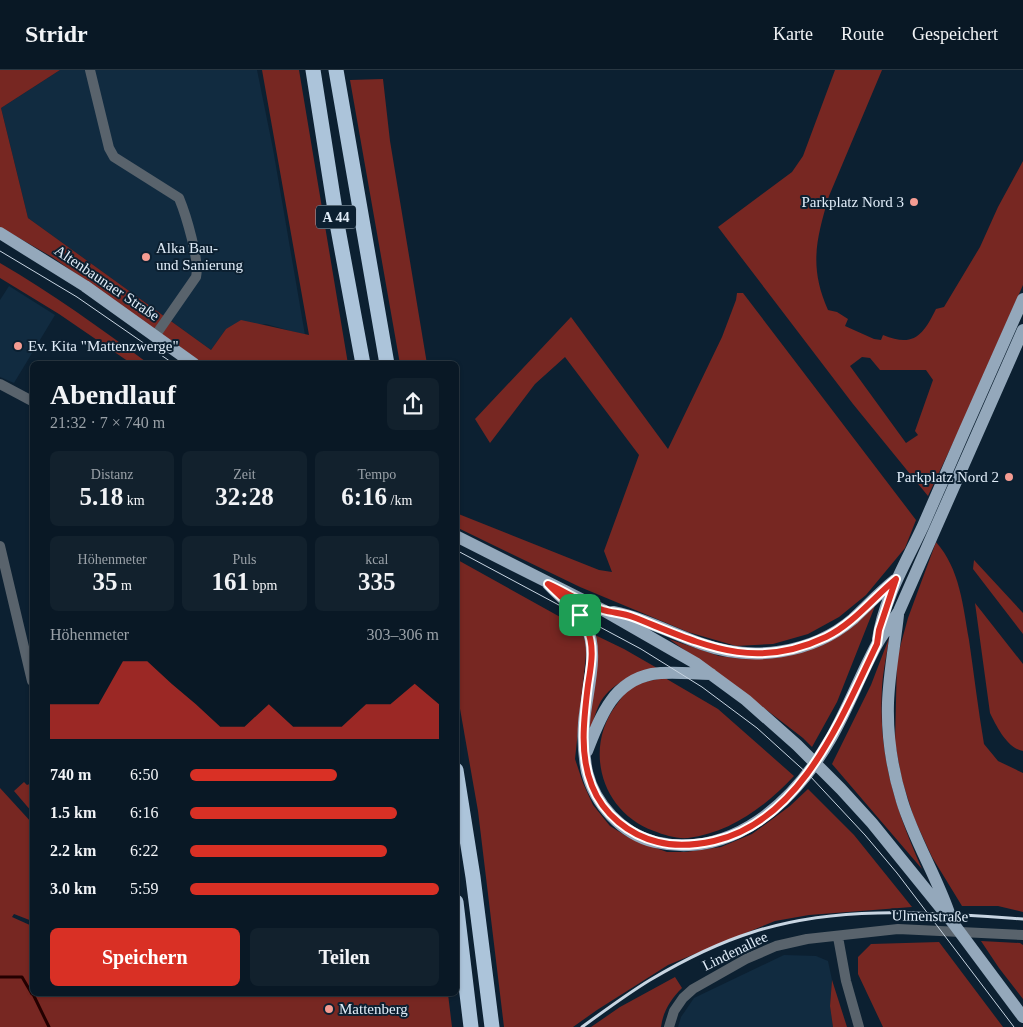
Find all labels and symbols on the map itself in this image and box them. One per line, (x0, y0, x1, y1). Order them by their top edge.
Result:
place label: Parkplatz Nord 3 (802, 194, 904, 210)
marker: Parkplatz Nord 3 (908, 196, 920, 208)
road number: A 44 (316, 206, 356, 228)
place label: Alka Bau- und Sanierung (156, 240, 244, 273)
street label: Altenbaunaer Straße (52, 242, 163, 324)
marker: Alka Bau- und Sanierung (140, 251, 152, 263)
place label: Ev. Kita "Mattenzwerge" (28, 338, 179, 354)
marker: Ev. Kita "Mattenzwerge" (12, 340, 24, 352)
place label: Parkplatz Nord 2 (897, 469, 999, 485)
marker: Parkplatz Nord 2 (1003, 471, 1015, 483)
pin (559, 594, 601, 636)
street label: Ulmenstraße (892, 907, 969, 925)
street label: Lindenallee (700, 928, 771, 974)
place label: Mattenberg (339, 1001, 408, 1017)
marker: Mattenberg (323, 1003, 335, 1015)

